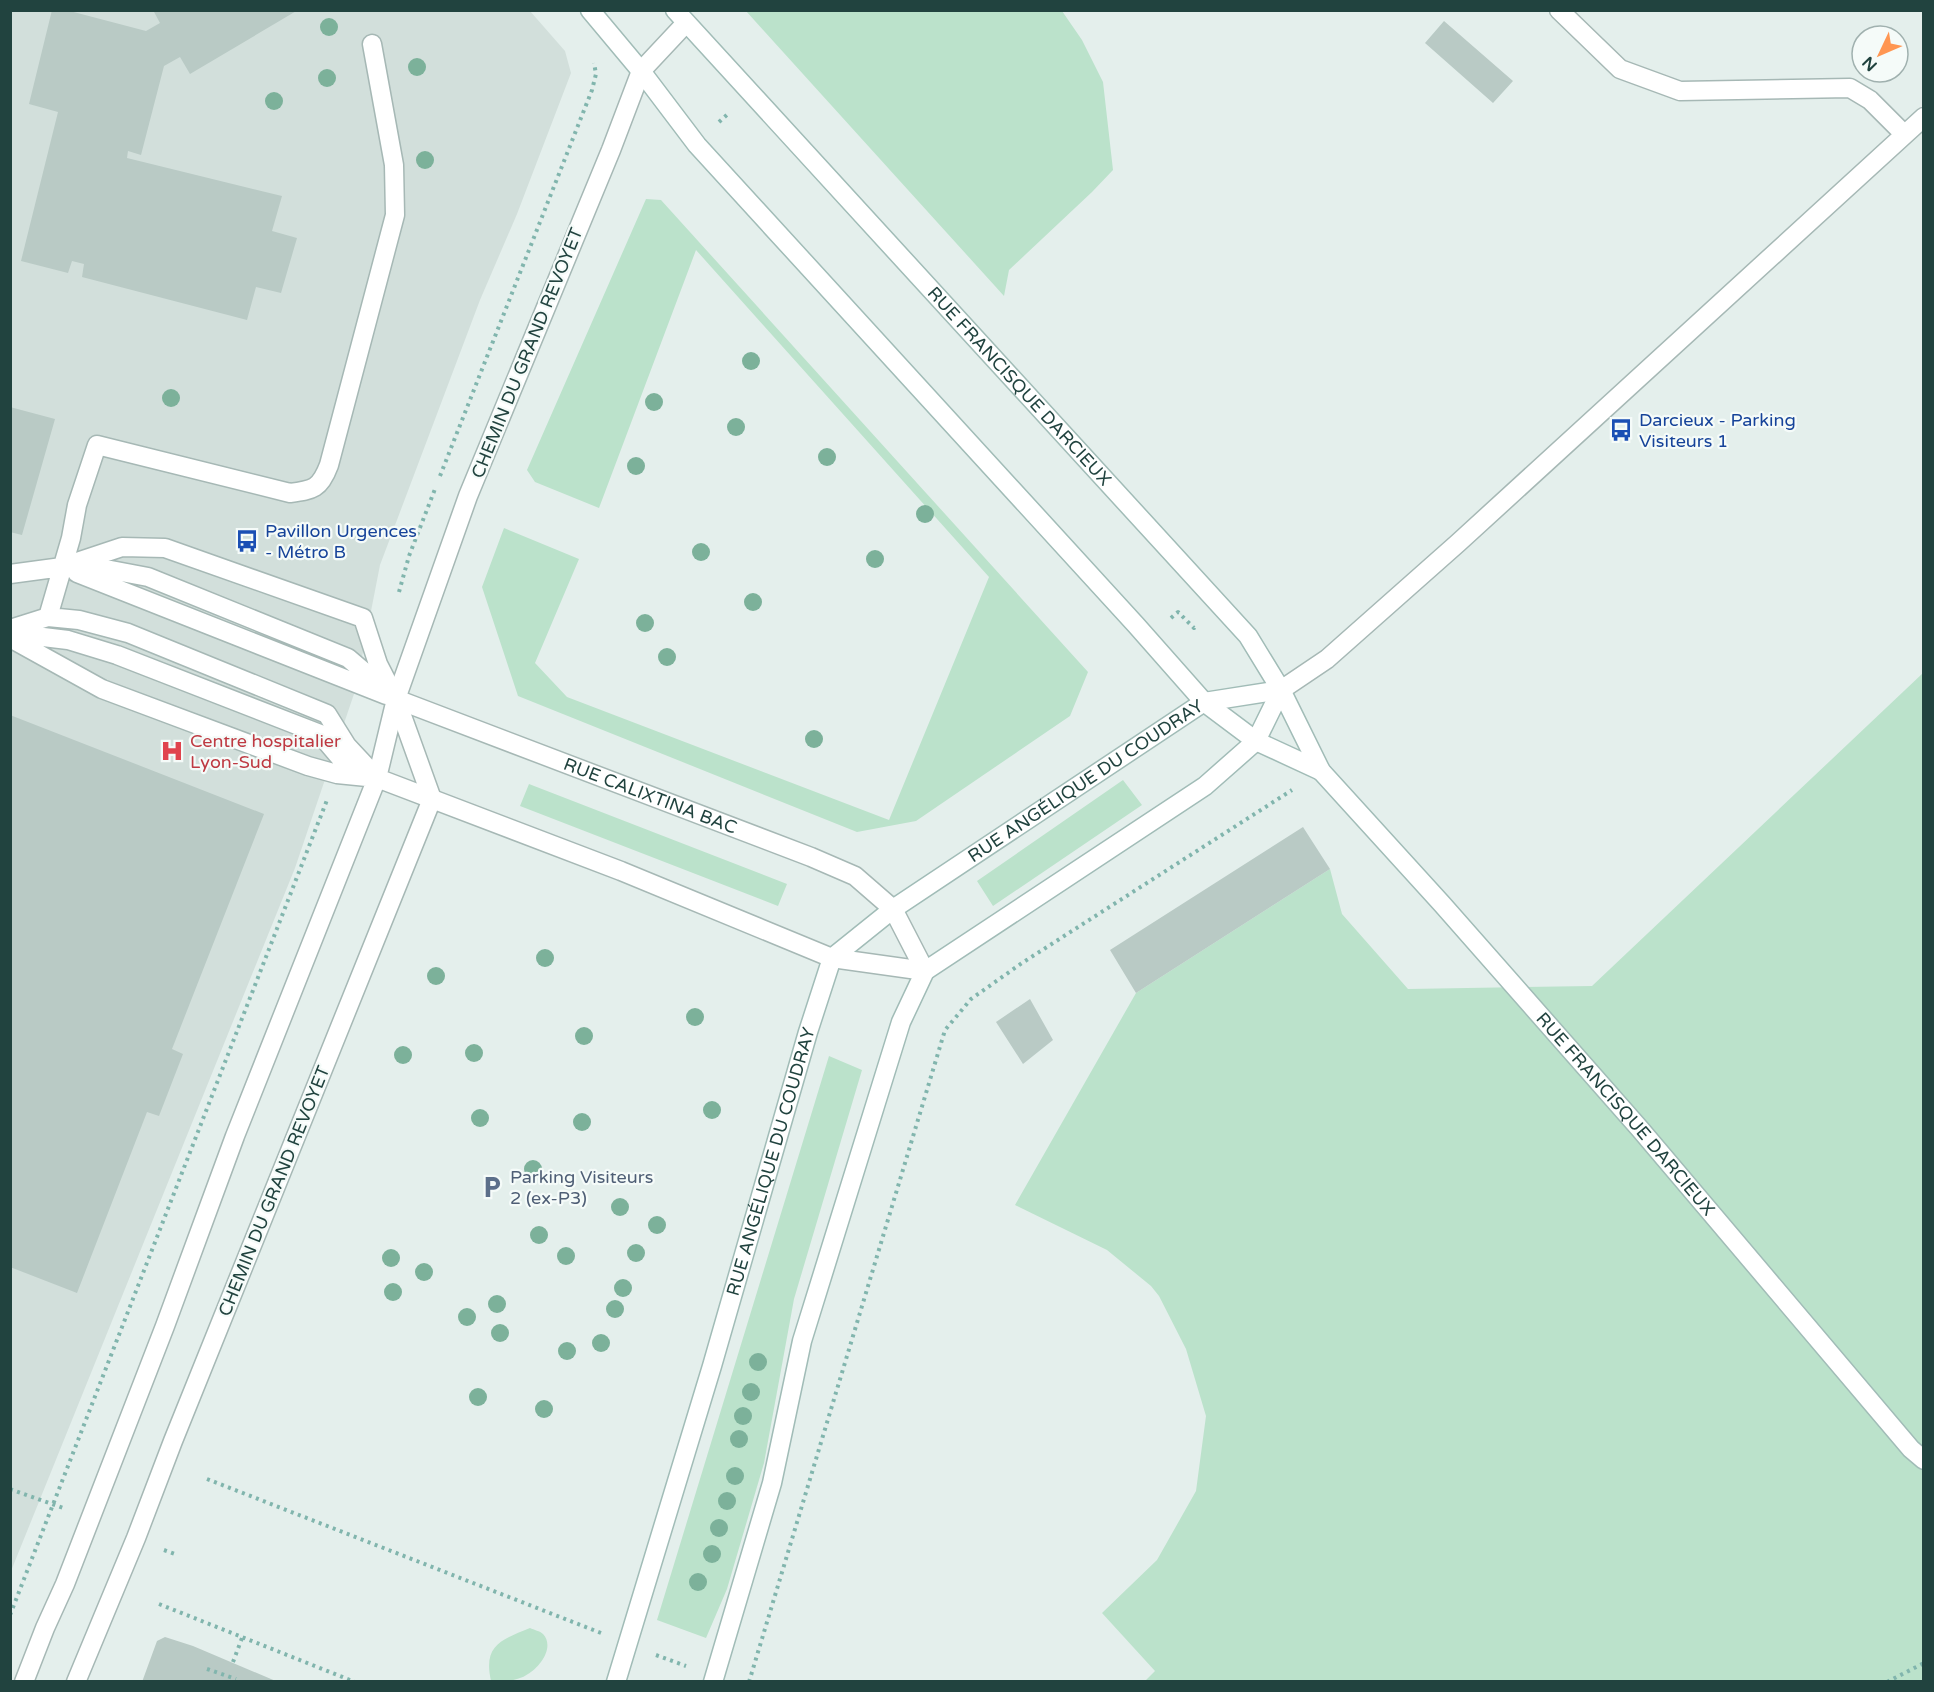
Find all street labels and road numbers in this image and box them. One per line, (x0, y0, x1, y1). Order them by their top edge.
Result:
street label: CHEMIN DU GRAND REVOYET (467, 225, 587, 481)
street label: RUE FRANCISQUE DARCIEUX (923, 282, 1116, 490)
street label: RUE ANGÉLIQUE DU COUDRAY (964, 694, 1208, 867)
street label: RUE CALIXTINA BAC (560, 753, 740, 839)
street label: RUE FRANCISQUE DARCIEUX (1531, 1008, 1720, 1220)
street label: RUE ANGÉLIQUE DU COUDRAY (722, 1024, 820, 1298)
street label: CHEMIN DU GRAND REVOYET (214, 1063, 334, 1319)

